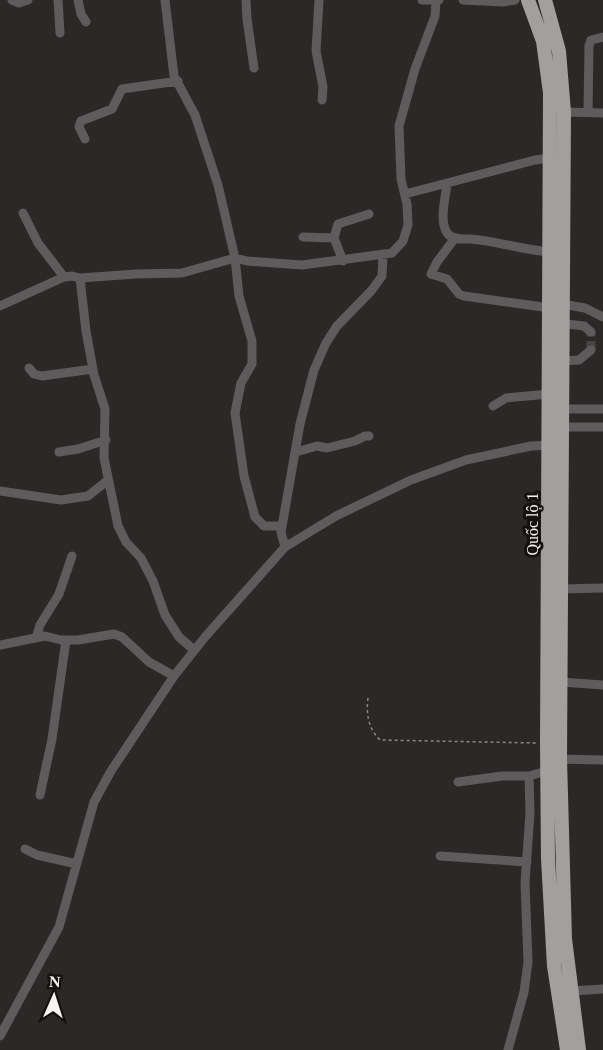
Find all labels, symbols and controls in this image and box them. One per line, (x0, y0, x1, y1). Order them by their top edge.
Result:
street label: Quốc lộ 1 (524, 492, 541, 556)
north arrow (24, 966, 84, 1026)
text: N (49, 973, 61, 990)

